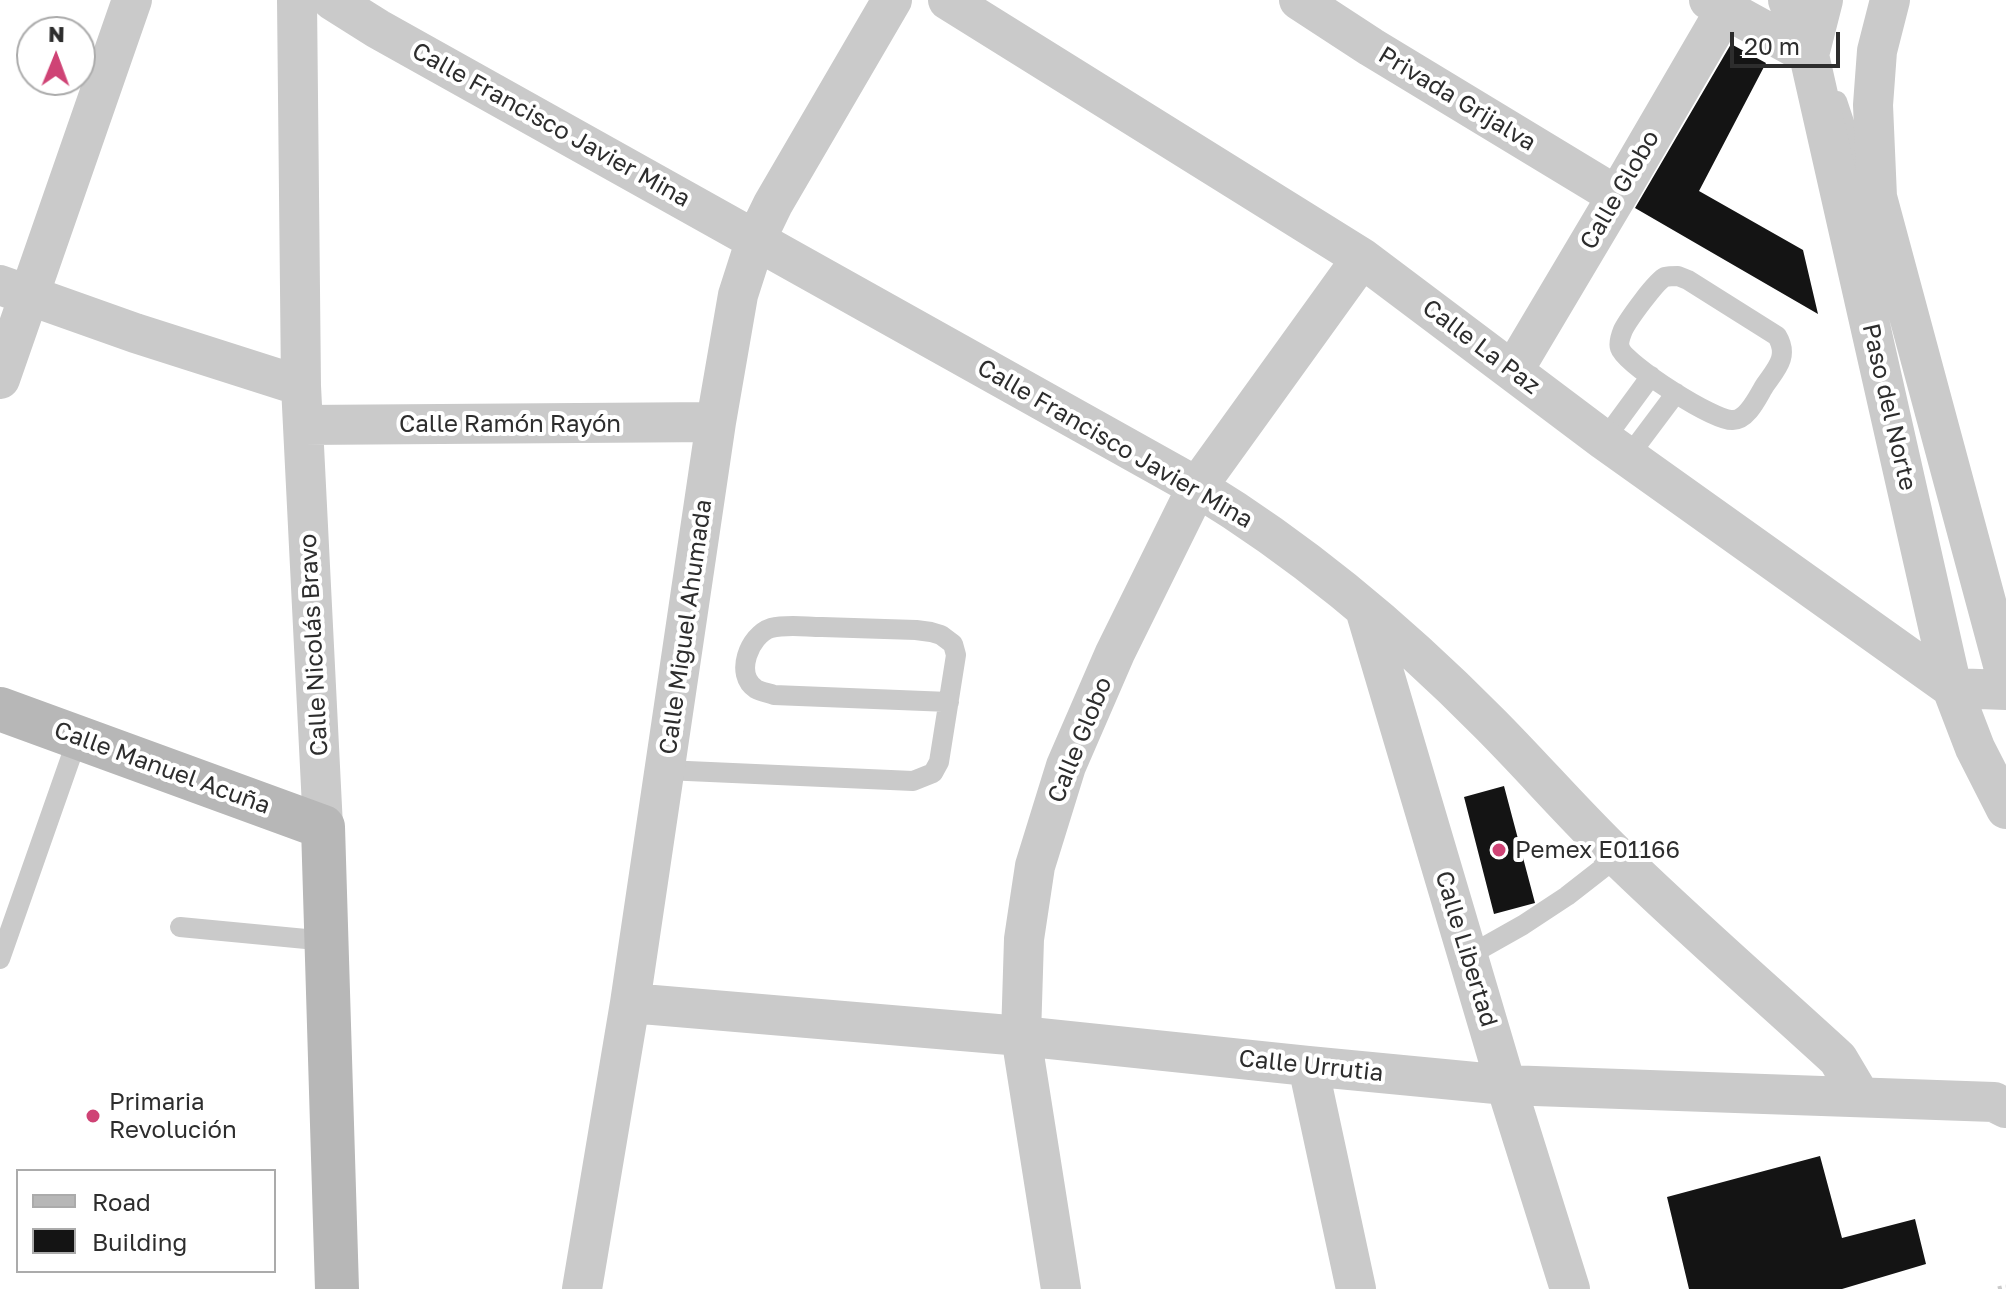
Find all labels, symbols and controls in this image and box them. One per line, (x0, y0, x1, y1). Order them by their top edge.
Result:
north arrow (16, 16, 96, 96)
scale bar (1734, 16, 1844, 66)
text: N (48, 20, 65, 47)
text: 20 m (1744, 31, 1800, 60)
street label: Calle Francisco Javier Mina (407, 36, 695, 214)
street label: Privada Grijalva (1373, 41, 1541, 157)
street label: Calle Globo (1574, 125, 1666, 255)
street label: Calle La Paz (1417, 293, 1545, 401)
street label: Paso del Norte (1856, 321, 1922, 493)
street label: Calle Francisco Javier Mina (972, 353, 1258, 535)
street label: Calle Ramón Rayón (399, 410, 621, 438)
street label: Calle Miguel Ahumada (654, 498, 718, 756)
street label: Calle Nicolás Bravo (294, 533, 334, 757)
street label: Calle Globo (1042, 673, 1118, 807)
street label: Calle Manuel Acuña (50, 716, 274, 820)
place label: Pemex E01166 (1515, 836, 1680, 864)
marker: Pemex E01166 (1490, 841, 1508, 859)
street label: Calle Libertad (1429, 868, 1503, 1030)
street label: Calle Urrutia (1237, 1044, 1385, 1088)
place label: Primaria Revolución (109, 1088, 237, 1144)
marker: Primaria Revolución (84, 1107, 102, 1125)
legend (16, 1169, 276, 1273)
text: Road (92, 1187, 151, 1216)
text: Building (92, 1227, 187, 1256)

